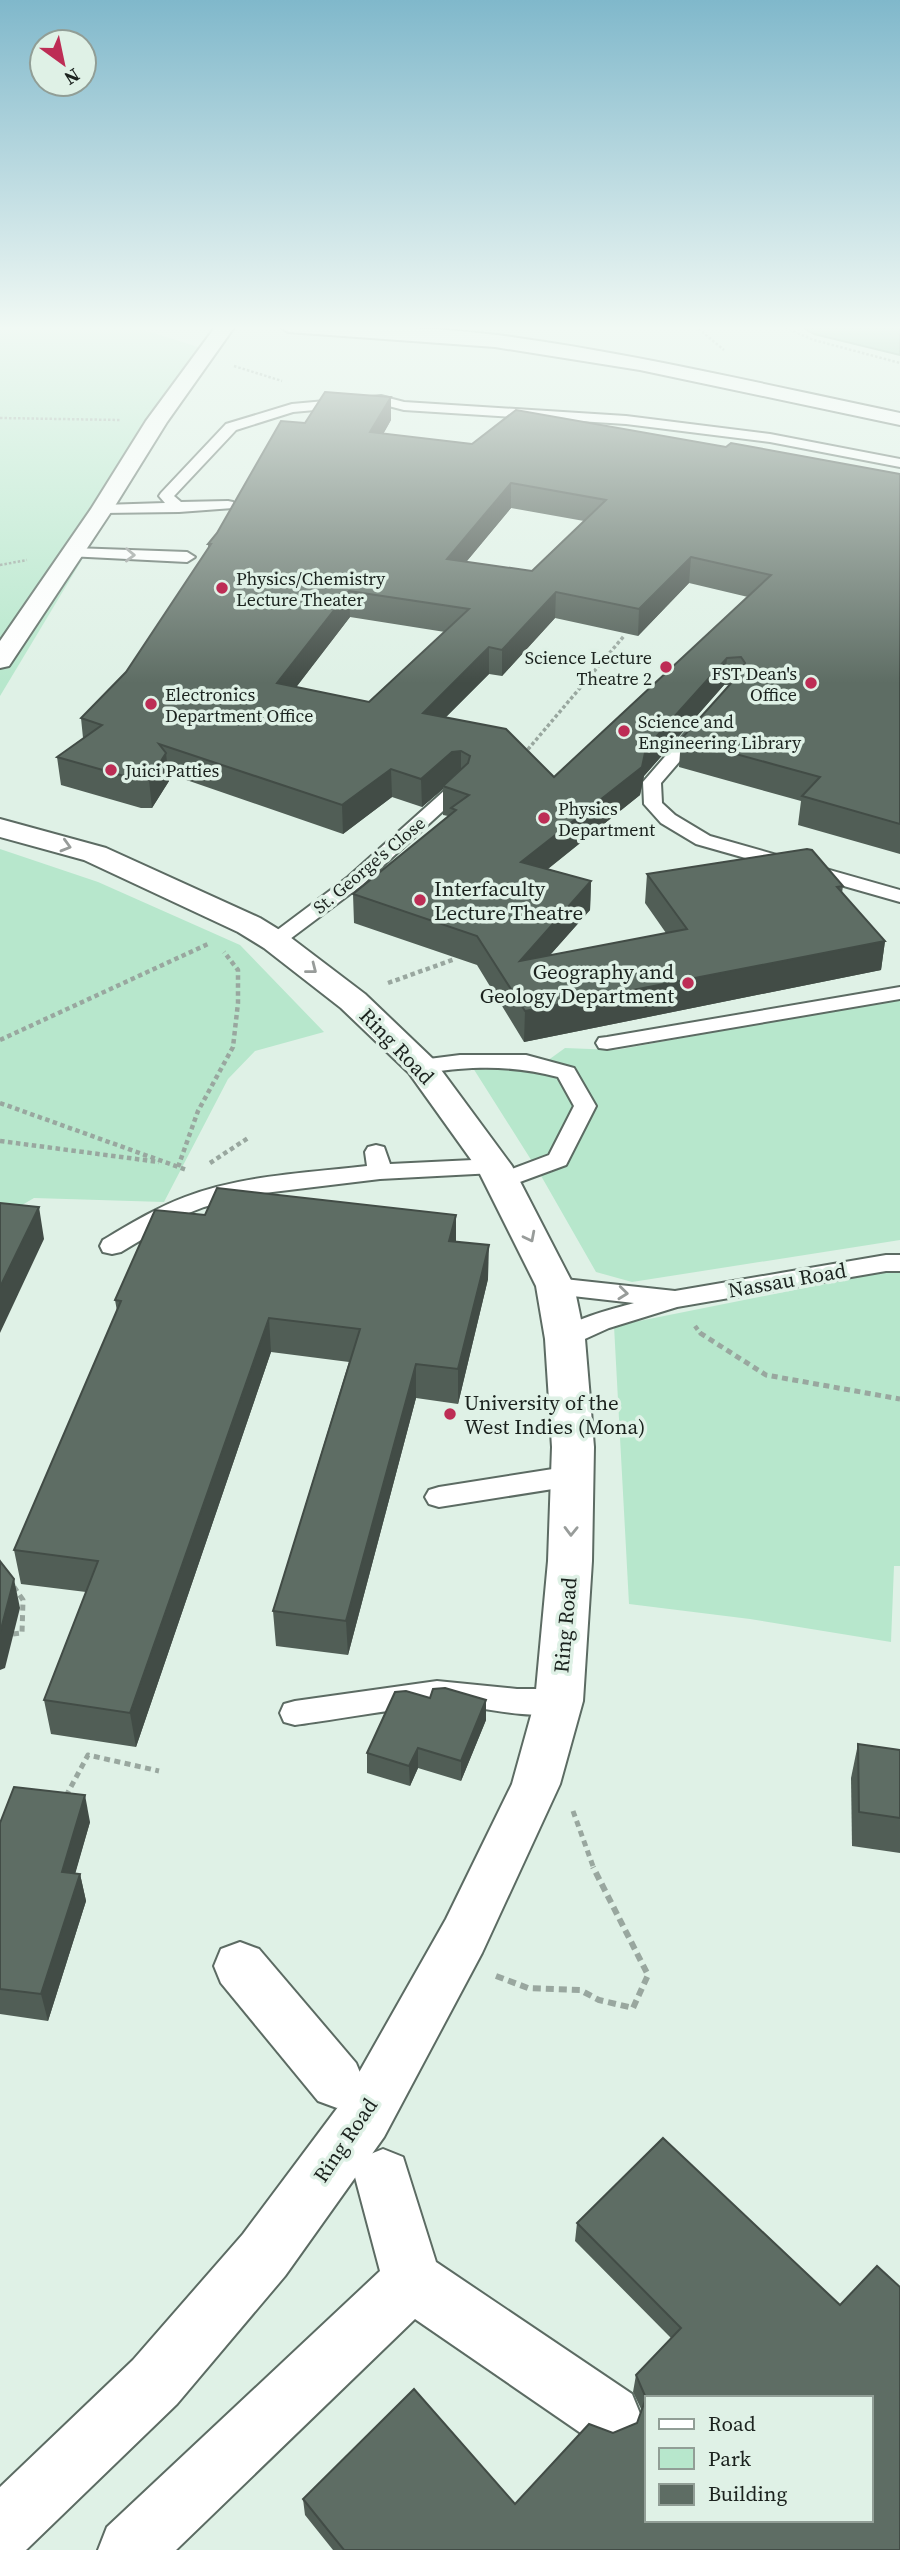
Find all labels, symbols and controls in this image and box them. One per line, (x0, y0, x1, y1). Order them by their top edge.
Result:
north arrow (28, 28, 98, 98)
text: N (59, 63, 85, 92)
one-way arrow (125, 547, 135, 563)
place label: Physics/Chemistry Lecture Theater (236, 566, 386, 612)
marker: Physics/Chemistry Lecture Theater (214, 580, 230, 596)
place label: Science Lecture Theatre 2 (525, 645, 652, 691)
marker: Science Lecture Theatre 2 (658, 659, 674, 675)
place label: FST Dean's Office (711, 661, 797, 707)
marker: FST Dean's Office (803, 675, 819, 691)
place label: Electronics Department Office (165, 682, 314, 728)
marker: Electronics Department Office (143, 696, 159, 712)
place label: Science and Engineering Library (638, 709, 802, 755)
marker: Science and Engineering Library (616, 723, 632, 739)
place label: Juici Patties (124, 758, 220, 783)
marker: Juici Patties (103, 762, 119, 778)
place label: Physics Department (558, 796, 655, 842)
marker: Physics Department (536, 810, 552, 826)
street label: St. George's Close (308, 811, 430, 919)
one-way arrow (60, 838, 72, 852)
place label: Interfaculty Lecture Theatre (434, 874, 583, 927)
marker: Interfaculty Lecture Theatre (412, 892, 428, 908)
place label: Geography and Geology Department (480, 957, 674, 1010)
one-way arrow (304, 960, 316, 973)
marker: Geography and Geology Department (680, 975, 696, 991)
street label: Ring Road (353, 1001, 441, 1091)
one-way arrow (521, 1230, 535, 1242)
street label: Nassau Road (726, 1255, 848, 1305)
one-way arrow (617, 1286, 628, 1301)
place label: University of the West Indies (Mona) (464, 1388, 645, 1441)
marker: University of the West Indies (Mona) (442, 1406, 458, 1422)
one-way arrow (563, 1526, 579, 1537)
street label: Ring Road (546, 1576, 584, 1674)
street label: Ring Road (306, 2092, 384, 2188)
legend (645, 2396, 872, 2522)
text: Road (708, 2409, 756, 2438)
text: Park (708, 2444, 752, 2473)
text: Building (708, 2479, 787, 2508)

